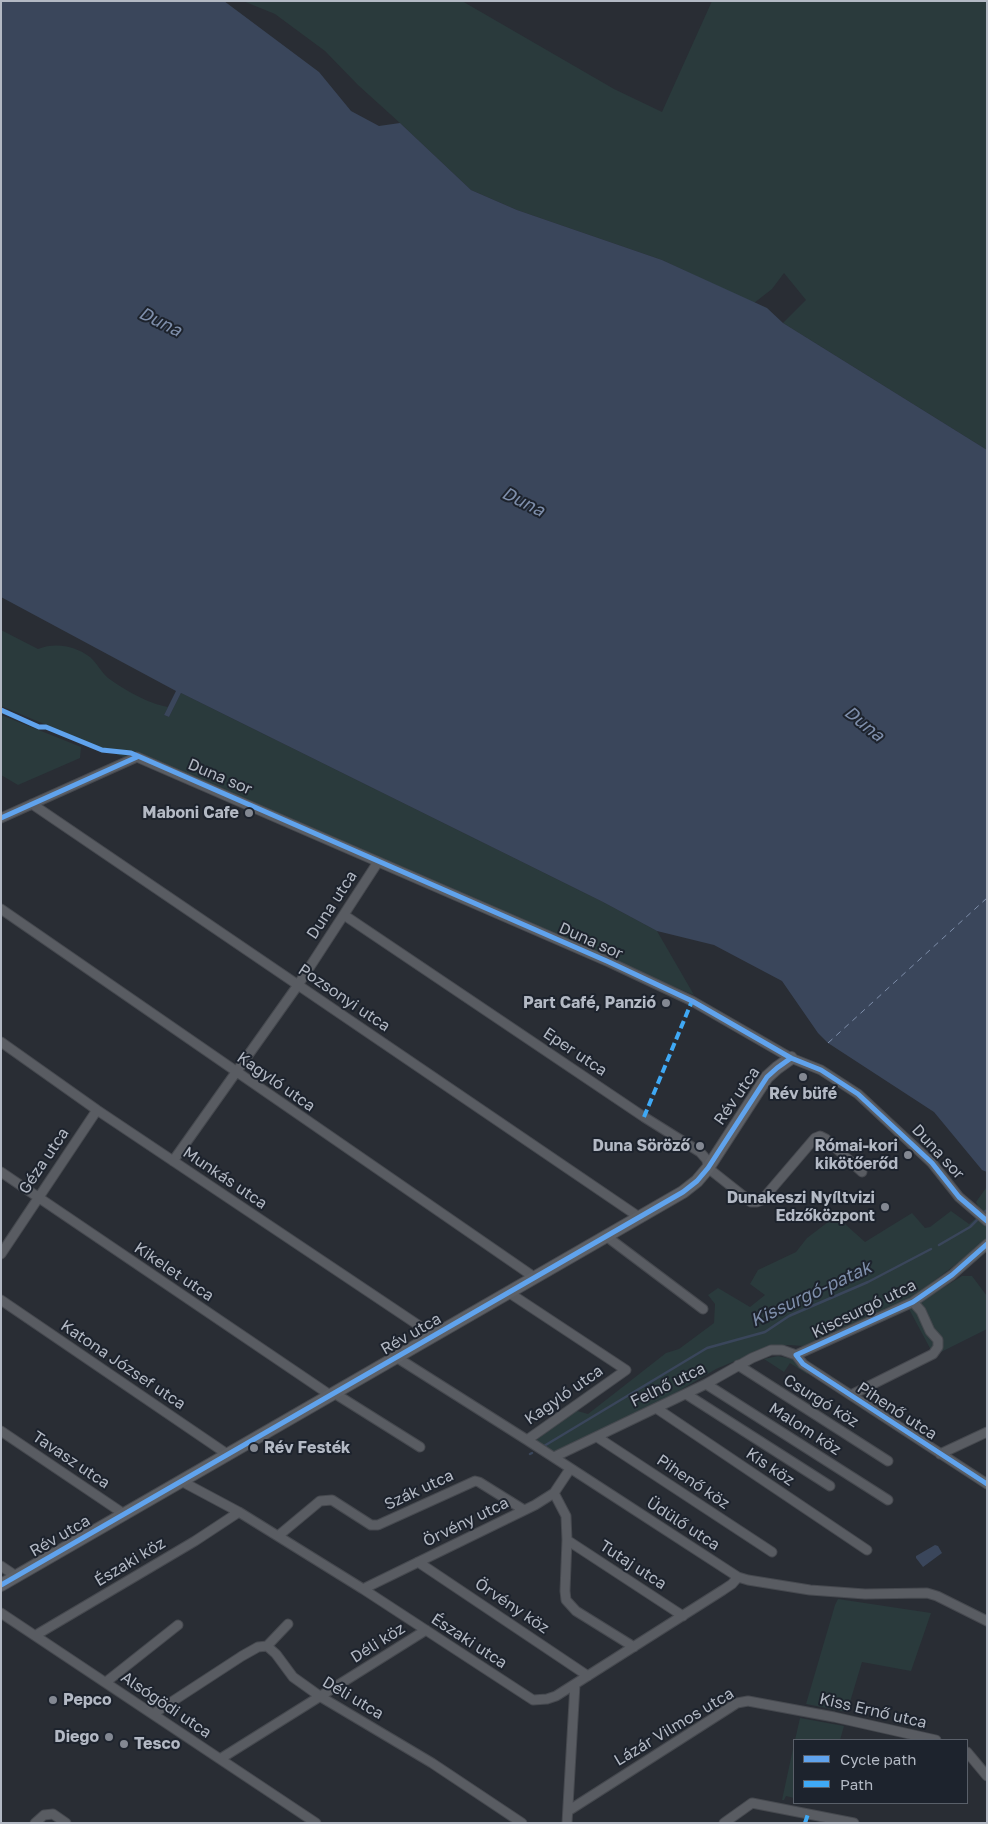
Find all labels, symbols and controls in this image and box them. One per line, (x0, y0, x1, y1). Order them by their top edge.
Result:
water label: Duna (135, 302, 185, 342)
water label: Duna (498, 482, 548, 522)
water label: Duna (840, 702, 888, 746)
street label: Duna sor (185, 755, 255, 799)
place label: Maboni Cafe (142, 803, 239, 823)
marker: Maboni Cafe (243, 807, 255, 819)
street label: Duna utca (303, 867, 361, 943)
street label: Duna sor (556, 918, 626, 964)
street label: Pozsonyi utca (294, 960, 394, 1036)
place label: Part Café, Panzió (523, 993, 656, 1013)
marker: Part Café, Panzió (660, 997, 672, 1009)
street label: Eper utca (539, 1024, 611, 1080)
street label: Kagyló utca (233, 1048, 319, 1116)
street label: Rév utca (710, 1063, 764, 1129)
marker: Rév büfé (797, 1071, 809, 1083)
place label: Rév büfé (769, 1084, 837, 1104)
street label: Duna sor (908, 1121, 968, 1183)
street label: Géza utca (15, 1124, 73, 1198)
place label: Duna Söröző (593, 1136, 690, 1156)
place label: Római-kori kikötőerőd (815, 1136, 898, 1174)
marker: Duna Söröző (694, 1140, 706, 1152)
street label: Munkás utca (179, 1143, 271, 1213)
marker: Római-kori kikötőerőd (902, 1149, 914, 1161)
place label: Dunakeszi Nyíltvizi Edzőközpont (727, 1188, 875, 1226)
marker: Dunakeszi Nyíltvizi Edzőközpont (879, 1201, 891, 1213)
street label: Kikelet utca (131, 1238, 217, 1306)
water label: Kissurgó-patak (747, 1256, 875, 1332)
street label: Kiscsurgó utca (809, 1275, 919, 1343)
street label: Rév utca (377, 1309, 445, 1359)
street label: Katona József utca (57, 1316, 189, 1414)
street label: Felhő utca (627, 1359, 709, 1411)
street label: Kagyló utca (521, 1361, 607, 1429)
street label: Csurgó köz (780, 1370, 862, 1432)
street label: Pihenő utca (854, 1378, 940, 1444)
street label: Malom köz (765, 1399, 845, 1459)
street label: Tavasz utca (29, 1427, 113, 1493)
place label: Rév Festék (264, 1438, 350, 1458)
marker: Rév Festék (248, 1442, 260, 1454)
street label: Kis köz (742, 1444, 798, 1490)
street label: Pihenő köz (653, 1451, 733, 1513)
street label: Szák utca (381, 1466, 457, 1514)
street label: Örvény utca (420, 1493, 512, 1551)
street label: Üdülő utca (643, 1493, 723, 1555)
street label: Rév utca (26, 1511, 94, 1561)
street label: Északi köz (91, 1533, 169, 1591)
street label: Tutaj utca (596, 1536, 670, 1594)
street label: Örvény köz (471, 1574, 553, 1638)
street label: Északi utca (427, 1609, 511, 1673)
street label: Déli köz (347, 1619, 409, 1667)
street label: Alsógödi utca (117, 1668, 215, 1742)
street label: Déli utca (319, 1672, 387, 1724)
street label: Lázár Vilmos utca (611, 1684, 737, 1770)
street label: Kiss Ernő utca (817, 1689, 929, 1733)
place label: Pepco (63, 1690, 112, 1710)
marker: Pepco (47, 1694, 59, 1706)
place label: Diego (54, 1727, 99, 1747)
marker: Diego (103, 1731, 115, 1743)
place label: Tesco (134, 1734, 180, 1754)
marker: Tesco (118, 1738, 130, 1750)
legend (793, 1739, 968, 1804)
text: Cycle path (840, 1750, 916, 1768)
text: Path (840, 1775, 873, 1793)

